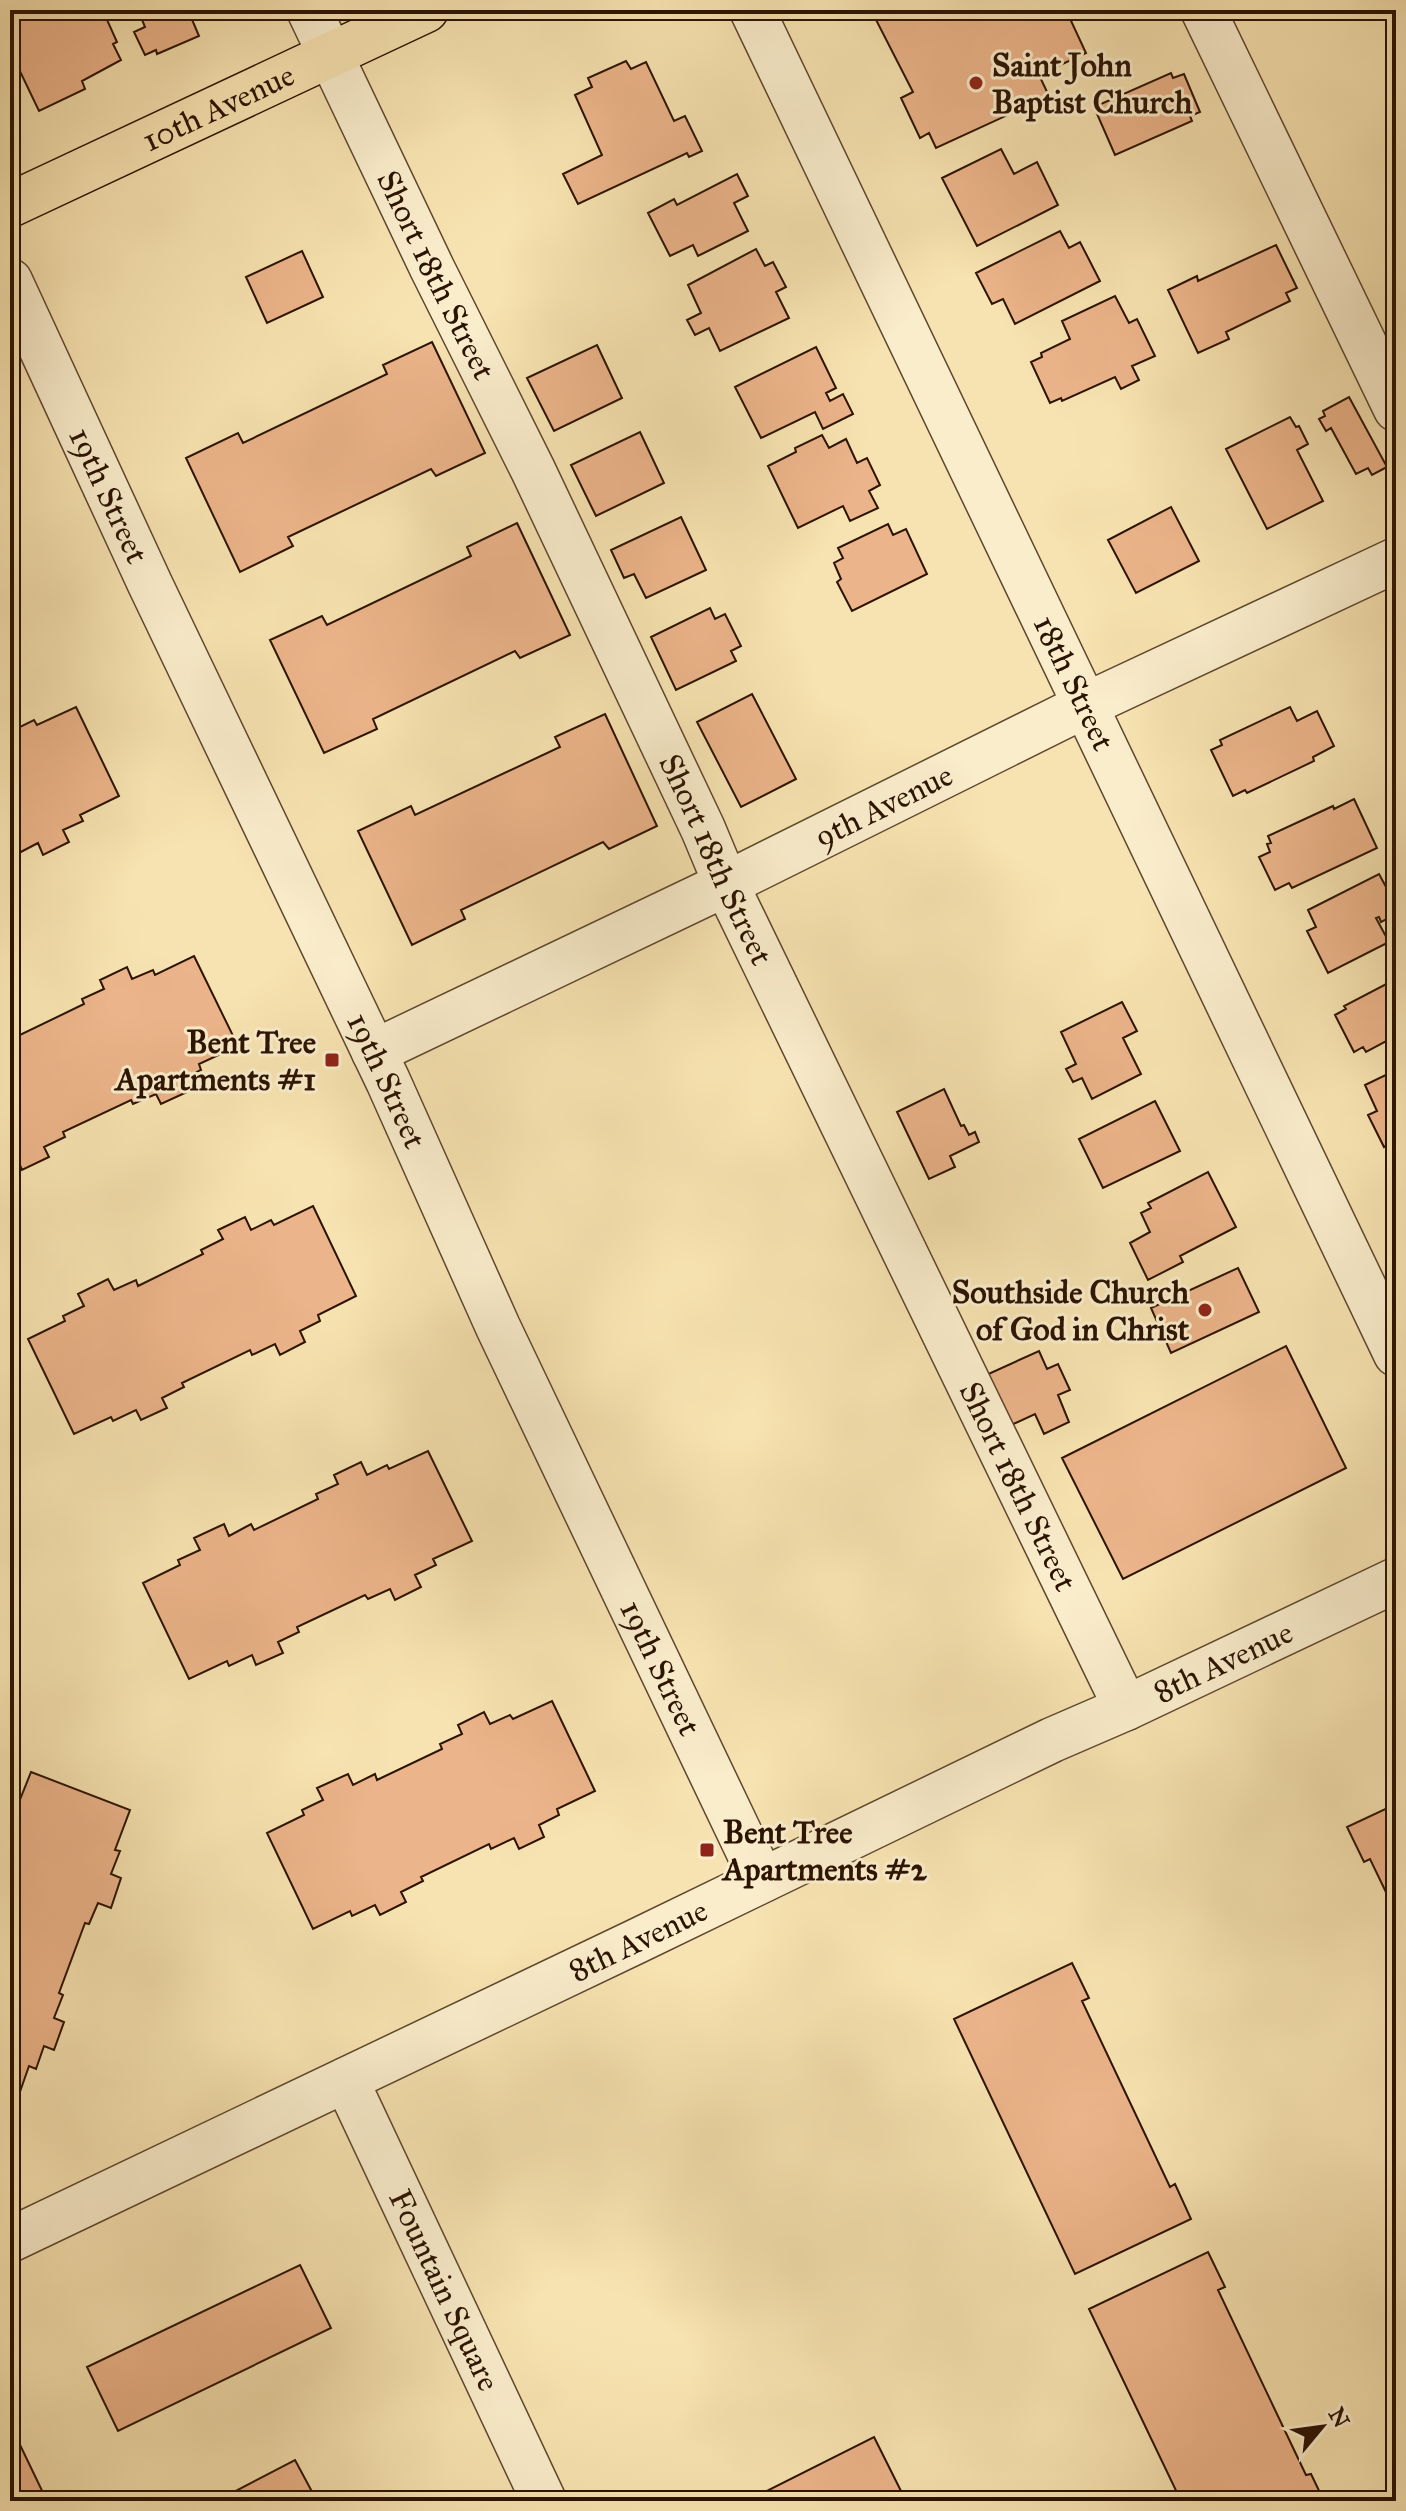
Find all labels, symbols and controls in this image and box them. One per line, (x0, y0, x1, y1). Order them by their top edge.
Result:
place label: Saint John Baptist Church (992, 46, 1193, 122)
street label: 10th Avenue (136, 55, 300, 160)
marker: Saint John Baptist Church (967, 74, 985, 92)
street label: Short 18th Street (369, 164, 504, 386)
street label: 19th Street (61, 421, 157, 569)
street label: 18th Street (1025, 609, 1123, 757)
street label: Short 18th Street (651, 748, 782, 971)
street label: 9th Avenue (808, 755, 959, 856)
street label: 19th Street (339, 1006, 435, 1154)
place label: Bent Tree Apartments #1 (114, 1023, 316, 1099)
marker: Bent Tree Apartments #1 (323, 1051, 341, 1069)
place label: Southside Church of God in Christ (952, 1273, 1190, 1349)
marker: Southside Church of God in Christ (1196, 1301, 1214, 1319)
street label: Short 18th Street (951, 1375, 1086, 1597)
street label: 19th Street (612, 1594, 710, 1742)
street label: 8th Avenue (1148, 1612, 1299, 1711)
place label: Bent Tree Apartments #2 (721, 1813, 928, 1889)
marker: Bent Tree Apartments #2 (698, 1841, 716, 1859)
street label: 8th Avenue (563, 1890, 714, 1990)
street label: Fountain Square (381, 2183, 509, 2397)
north arrow (1282, 2387, 1362, 2467)
text: N (1323, 2403, 1356, 2433)

